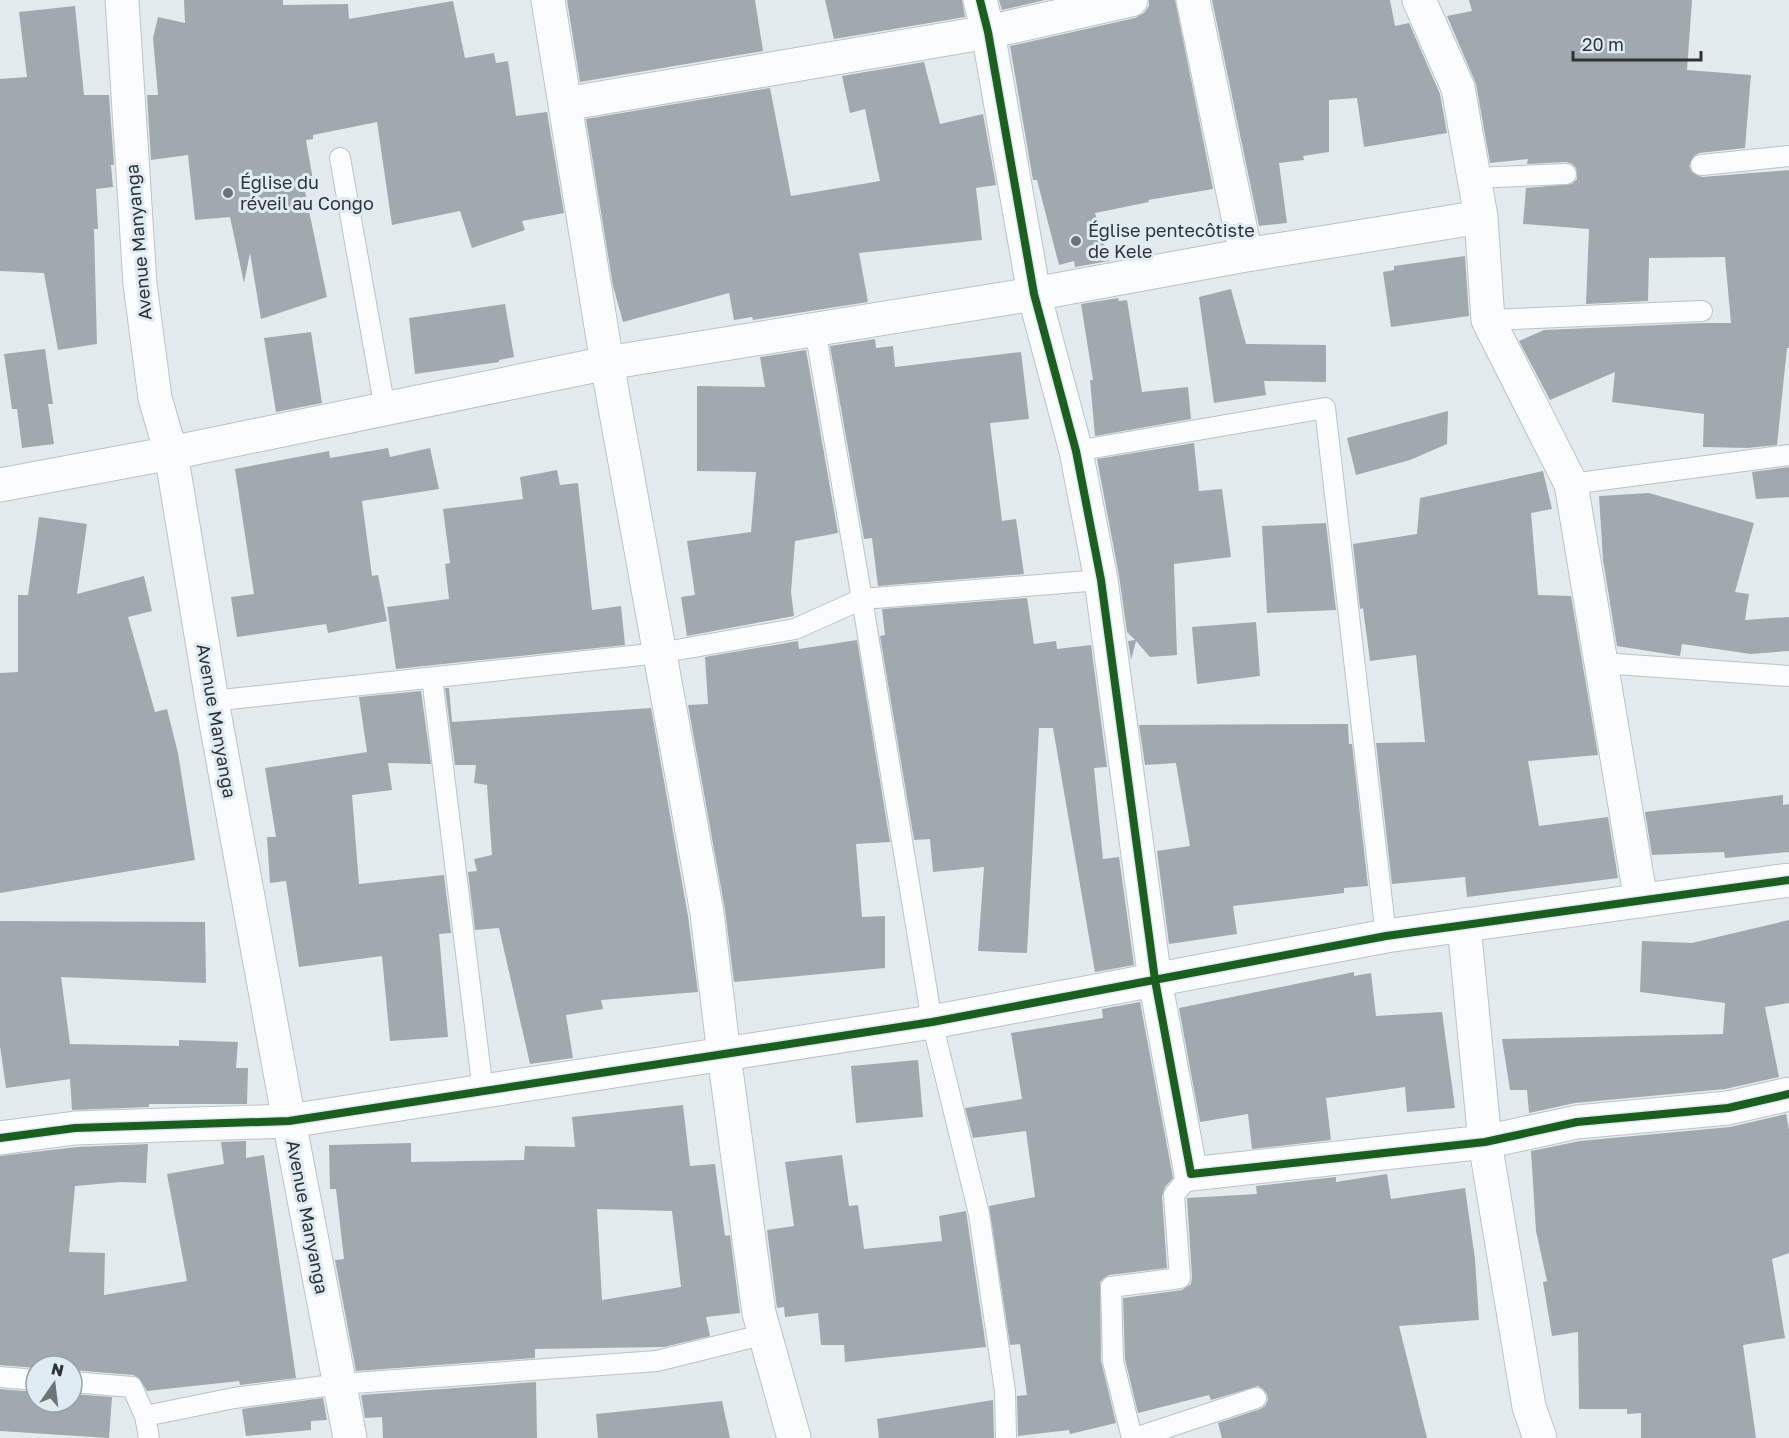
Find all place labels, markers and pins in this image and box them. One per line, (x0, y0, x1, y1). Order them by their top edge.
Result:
place label: Église du réveil au Congo (240, 171, 374, 214)
marker: Église du réveil au Congo (221, 186, 235, 200)
place label: Église pentecôtiste de Kele (1088, 219, 1255, 262)
marker: Église pentecôtiste de Kele (1069, 234, 1083, 248)

